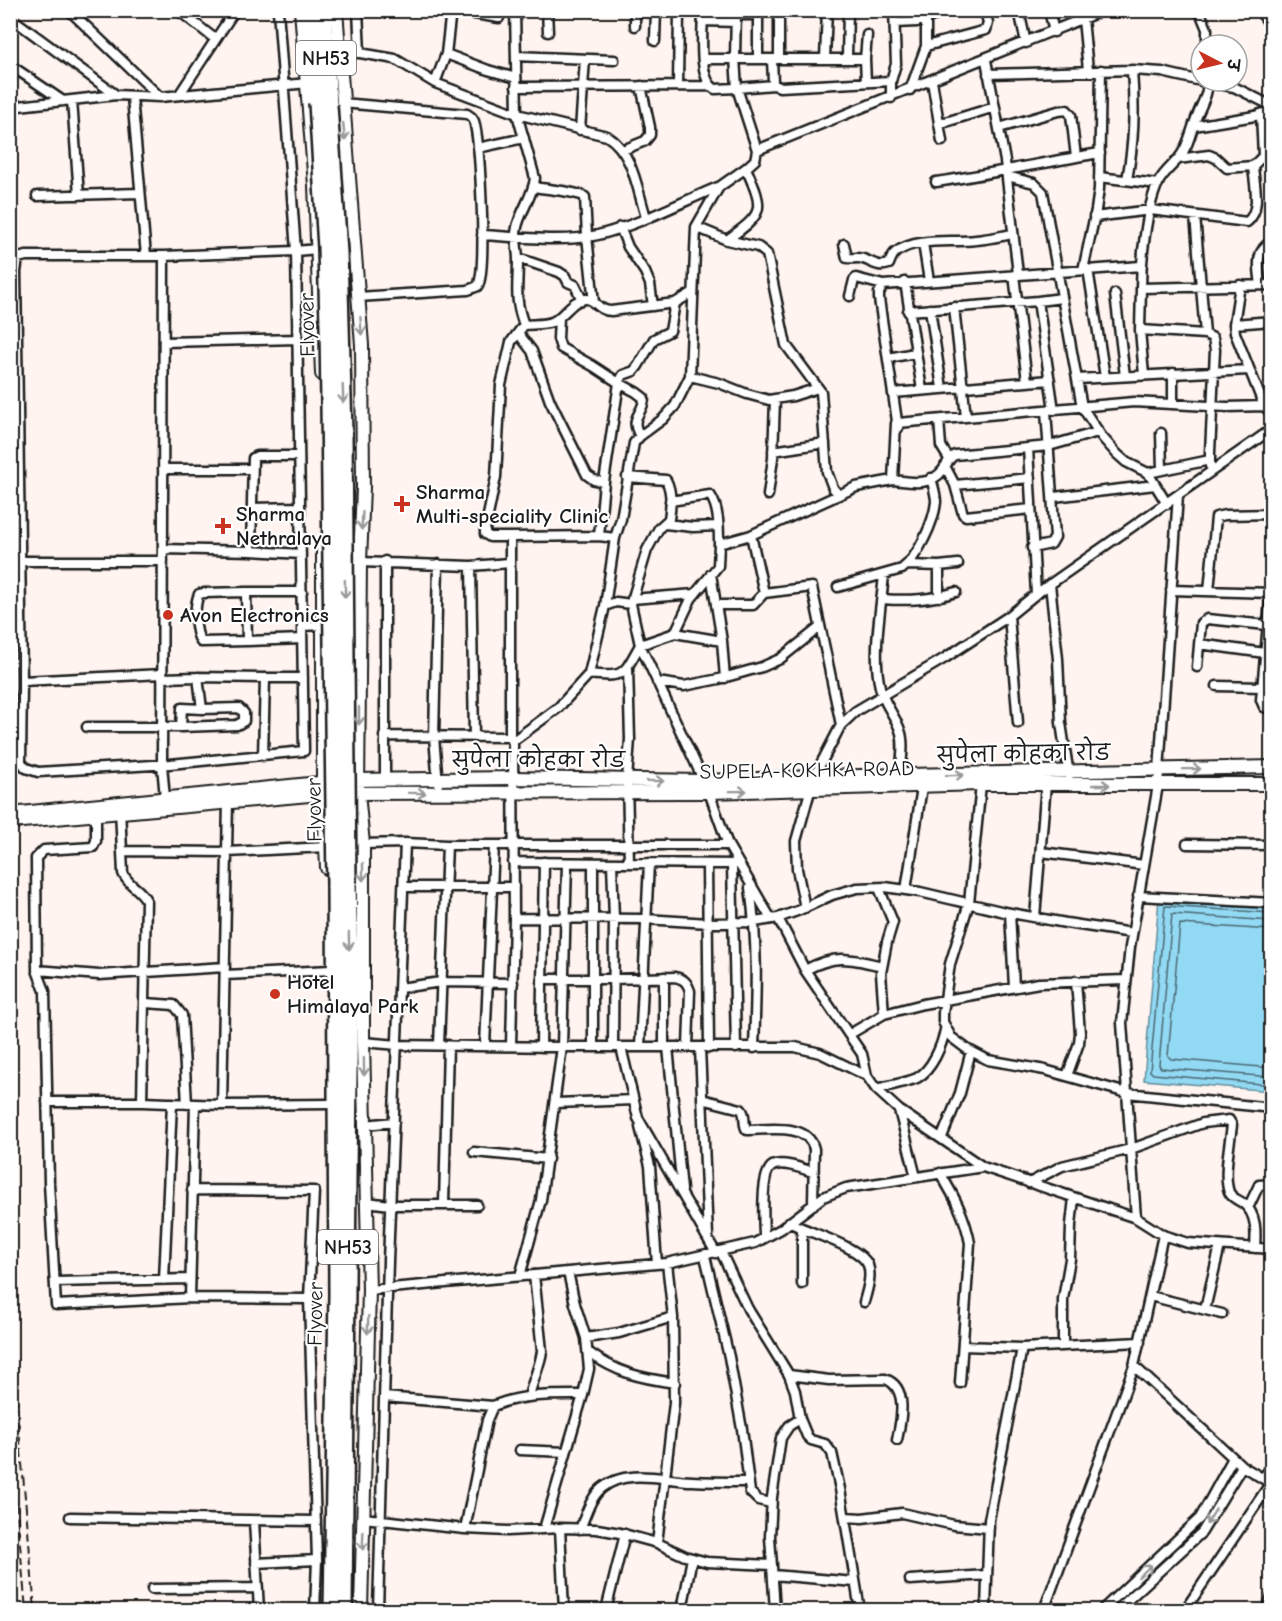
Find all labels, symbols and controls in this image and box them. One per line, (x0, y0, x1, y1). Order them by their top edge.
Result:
north arrow (1189, 33, 1249, 93)
road number: NH53 (296, 41, 356, 75)
text: उ (1223, 56, 1243, 72)
one-way arrow (339, 121, 350, 141)
street label: Flyover (294, 292, 320, 357)
one-way arrow (355, 316, 366, 335)
one-way arrow (338, 383, 349, 403)
place label: Sharma Multi-speciality Clinic (416, 480, 608, 528)
marker: Sharma Multi-speciality Clinic (393, 495, 411, 513)
place label: Sharma Nethralaya (236, 502, 332, 550)
one-way arrow (356, 510, 367, 530)
marker: Sharma Nethralaya (214, 517, 232, 535)
one-way arrow (339, 578, 351, 598)
place label: Avon Electronics (180, 603, 329, 627)
marker: Avon Electronics (161, 608, 175, 622)
one-way arrow (353, 705, 365, 725)
street label: सुपेला कोहका रोड (936, 734, 1112, 771)
street label: सुपेला कोहका रोड (451, 742, 627, 775)
street label: SUPELA-KOKHKA ROAD (699, 756, 915, 784)
one-way arrow (1181, 763, 1201, 775)
one-way arrow (944, 769, 964, 781)
one-way arrow (644, 775, 664, 786)
street label: Flyover (301, 777, 327, 842)
one-way arrow (1090, 779, 1110, 791)
one-way arrow (727, 786, 747, 797)
one-way arrow (406, 788, 426, 799)
one-way arrow (357, 861, 369, 881)
one-way arrow (343, 931, 355, 951)
place label: Hotel Himalaya Park (287, 970, 419, 1018)
marker: Hotel Himalaya Park (268, 987, 282, 1001)
one-way arrow (358, 1056, 370, 1076)
road number: NH53 (318, 1230, 378, 1264)
street label: Flyover (302, 1281, 328, 1346)
one-way arrow (363, 1314, 374, 1334)
one-way arrow (1205, 1508, 1217, 1525)
one-way arrow (357, 1530, 368, 1550)
one-way arrow (1137, 1564, 1152, 1578)

